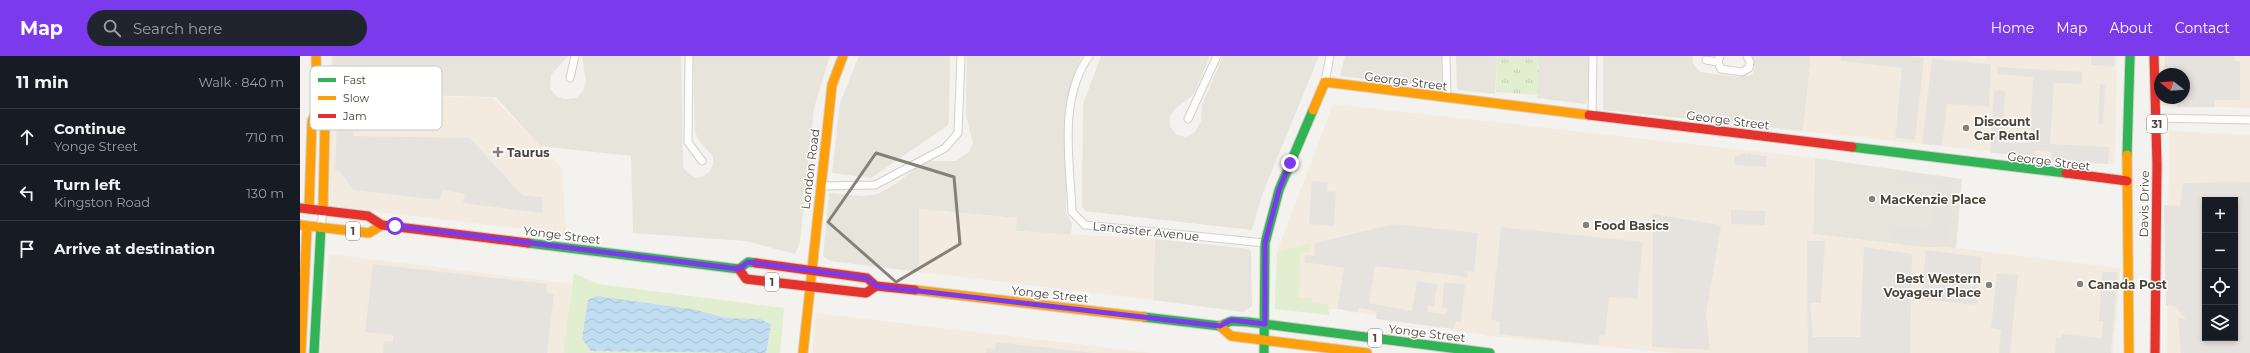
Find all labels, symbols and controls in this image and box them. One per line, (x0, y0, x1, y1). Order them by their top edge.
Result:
search box (87, 10, 367, 46)
text: Map (20, 17, 63, 40)
icon: search (101, 17, 123, 39)
text: Search here (133, 19, 222, 38)
text: Home (1991, 19, 2034, 37)
text: Map (2056, 19, 2087, 37)
text: About (2109, 19, 2153, 37)
text: Contact (2175, 19, 2230, 37)
legend (310, 66, 442, 130)
street label: George Street (1364, 68, 1449, 94)
north arrow (2154, 68, 2190, 104)
text: 11 min (16, 72, 69, 92)
text: Fast (343, 73, 367, 87)
text: Walk · 840 m (199, 74, 284, 90)
text: Slow (343, 91, 369, 105)
street label: George Street (1686, 107, 1771, 133)
text: Jam (342, 109, 367, 123)
place label: Discount Car Rental (1974, 114, 2039, 143)
road number: 31 (2147, 115, 2167, 133)
text: Continue (54, 119, 126, 138)
marker: Discount Car Rental (1961, 123, 1971, 133)
icon: ahead (16, 126, 38, 148)
street label: London Road (798, 128, 822, 210)
text: 710 m (246, 129, 284, 145)
text: Yonge Street (54, 138, 138, 154)
place label: Taurus (507, 145, 550, 160)
marker: Taurus (492, 146, 504, 158)
street label: George Street (2007, 148, 2092, 174)
route end (1281, 154, 1299, 172)
street label: Davis Drive (2136, 170, 2152, 238)
text: Turn left (54, 175, 121, 194)
icon: left (16, 182, 38, 204)
text: 130 m (246, 185, 284, 201)
place label: MacKenzie Place (1880, 192, 1986, 207)
text: Kingston Road (54, 194, 150, 210)
marker: MacKenzie Place (1867, 194, 1877, 204)
map controls (2202, 197, 2238, 341)
button: + (2202, 197, 2238, 233)
route start (386, 217, 404, 235)
street label: Lancaster Avenue (1092, 218, 1200, 244)
place label: Food Basics (1594, 218, 1670, 233)
marker: Food Basics (1581, 220, 1591, 230)
road number: 1 (346, 222, 360, 240)
street label: Yonge Street (523, 223, 601, 247)
button: − (2202, 233, 2238, 269)
icon: arrive (16, 238, 38, 260)
text: Arrive at destination (54, 239, 215, 258)
button: locate (2202, 269, 2238, 305)
place label: Best Western Voyageur Place (1882, 271, 1981, 300)
road number: 1 (765, 273, 779, 291)
place label: Canada Post (2088, 277, 2168, 292)
marker: Canada Post (2075, 279, 2085, 289)
marker: Best Western Voyageur Place (1984, 280, 1994, 290)
street label: Yonge Street (1011, 282, 1089, 306)
button: layers (2202, 305, 2238, 341)
street label: Yonge Street (1388, 321, 1466, 345)
road number: 1 (1368, 329, 1382, 347)

